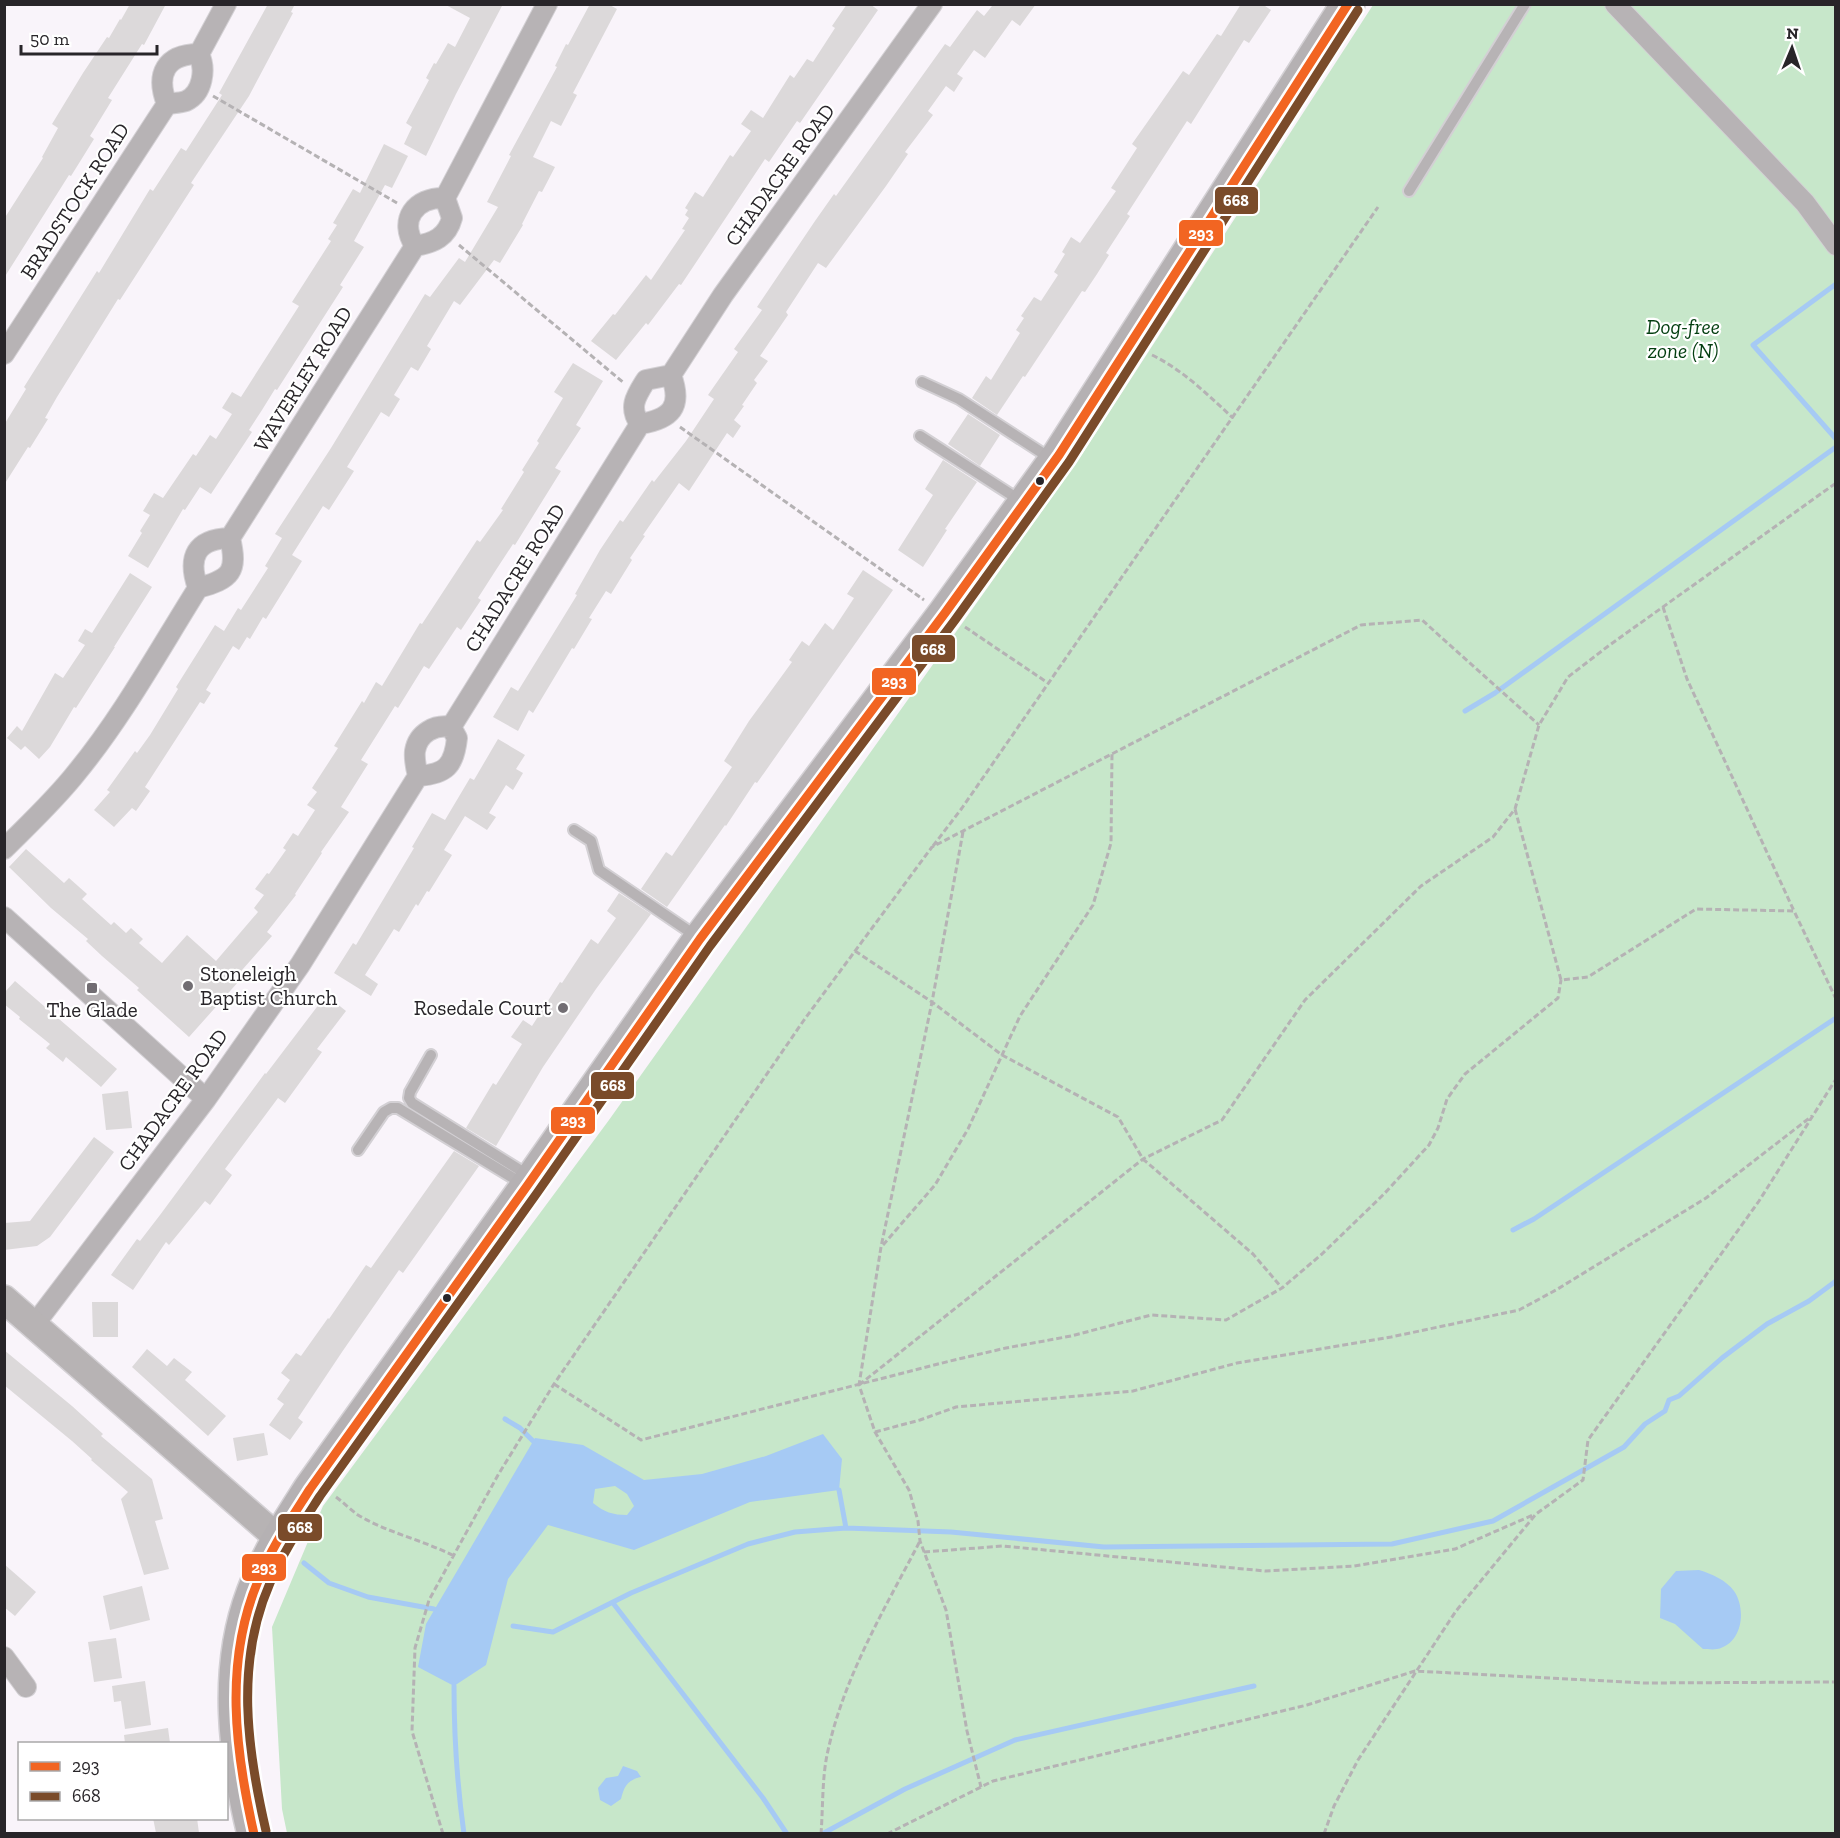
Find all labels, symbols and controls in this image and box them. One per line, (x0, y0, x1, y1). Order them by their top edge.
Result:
scale bar (21, 18, 158, 56)
north arrow (1762, 18, 1822, 78)
text: N (1786, 24, 1799, 43)
text: 50 m (30, 28, 70, 50)
street label: CHADACRE ROAD (720, 99, 840, 251)
street label: BRADSTOCK ROAD (15, 118, 134, 283)
line badge: 668 (1214, 186, 1259, 215)
text: 668 (1223, 191, 1249, 210)
line badge: 293 (1178, 219, 1224, 247)
text: 293 (1188, 224, 1214, 243)
street label: WAVERLEY ROAD (248, 302, 357, 456)
park label: Dog-free zone (N) (1646, 314, 1720, 363)
unlabelled marker (1034, 475, 1046, 487)
street label: CHADACRE ROAD (459, 499, 570, 656)
line badge: 668 (911, 634, 956, 663)
text: 668 (920, 640, 946, 659)
line badge: 293 (871, 667, 917, 696)
text: 293 (881, 672, 907, 691)
place label: Stoneleigh Baptist Church (200, 961, 337, 1010)
marker: Stoneleigh Baptist Church (181, 979, 195, 993)
marker: The Glade (85, 981, 99, 995)
place label: Rosedale Court (414, 995, 551, 1020)
place label: The Glade (46, 997, 138, 1022)
marker: Rosedale Court (556, 1001, 570, 1015)
street label: CHADACRE ROAD (113, 1024, 233, 1176)
line badge: 668 (590, 1071, 635, 1100)
text: 668 (600, 1076, 626, 1095)
line badge: 293 (550, 1106, 596, 1135)
text: 293 (560, 1111, 586, 1130)
unlabelled marker (441, 1292, 453, 1304)
line badge: 668 (277, 1513, 323, 1542)
text: 668 (287, 1518, 313, 1537)
line badge: 293 (241, 1553, 287, 1582)
text: 293 (251, 1558, 277, 1577)
legend (18, 1742, 228, 1820)
text: 293 (72, 1755, 100, 1777)
text: 668 (72, 1785, 101, 1807)

